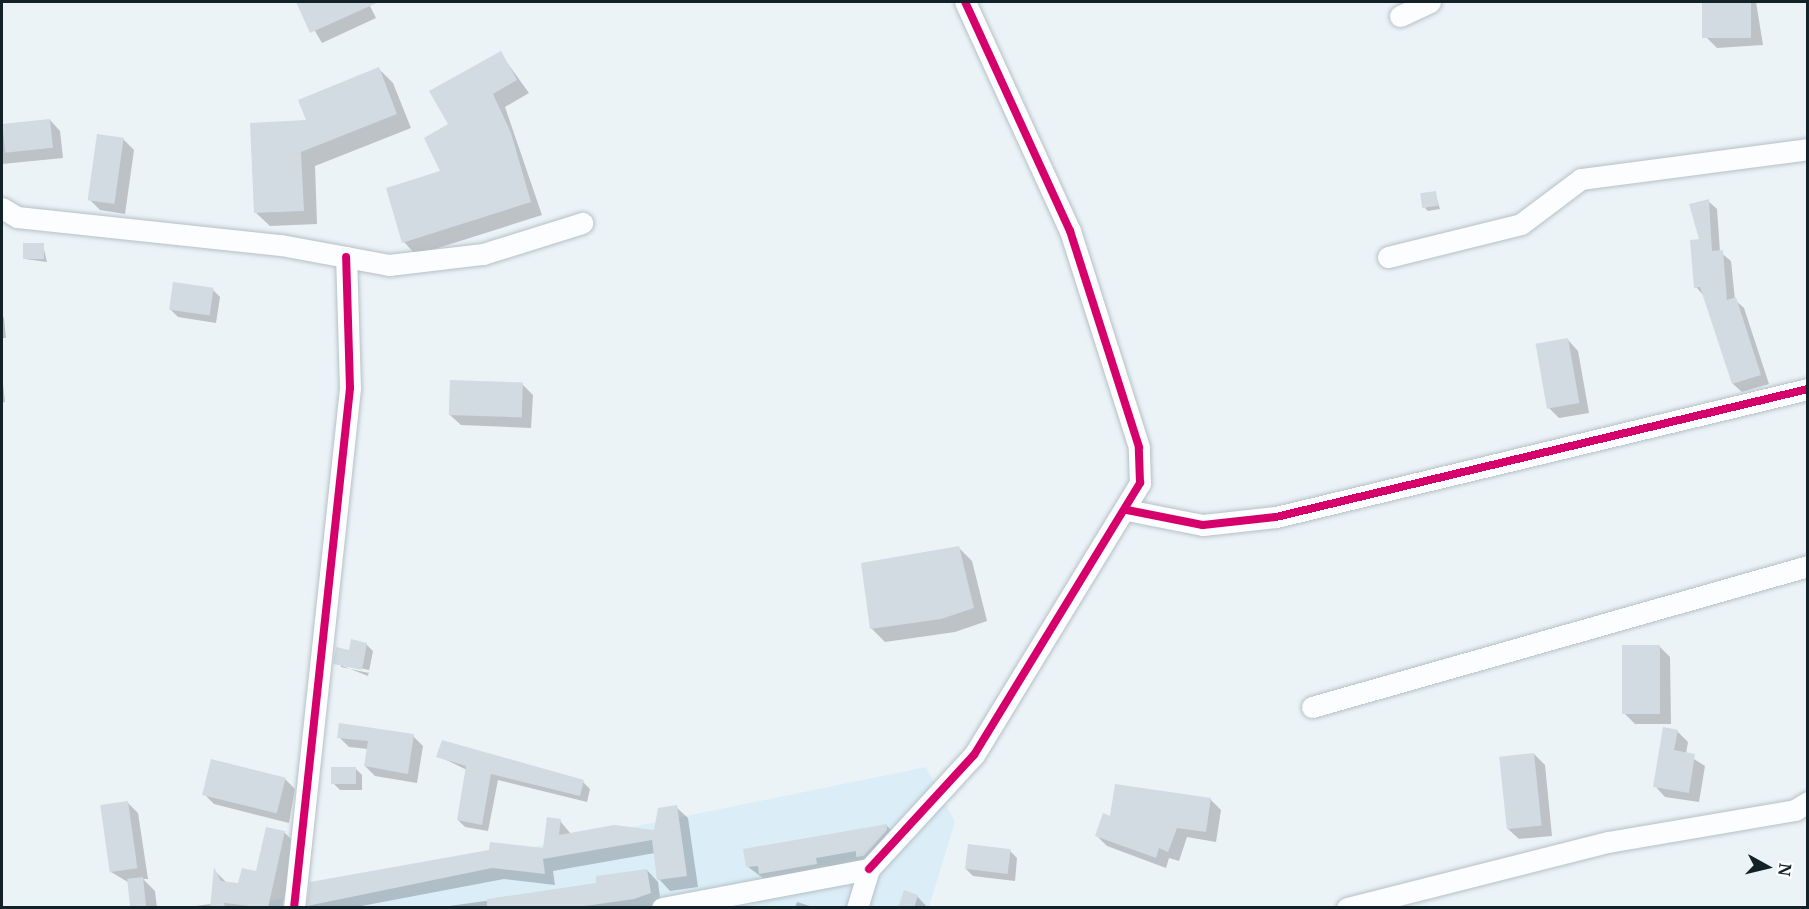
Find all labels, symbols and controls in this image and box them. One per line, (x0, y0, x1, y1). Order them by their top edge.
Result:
north arrow (1737, 837, 1797, 897)
text: N (1774, 862, 1796, 877)

